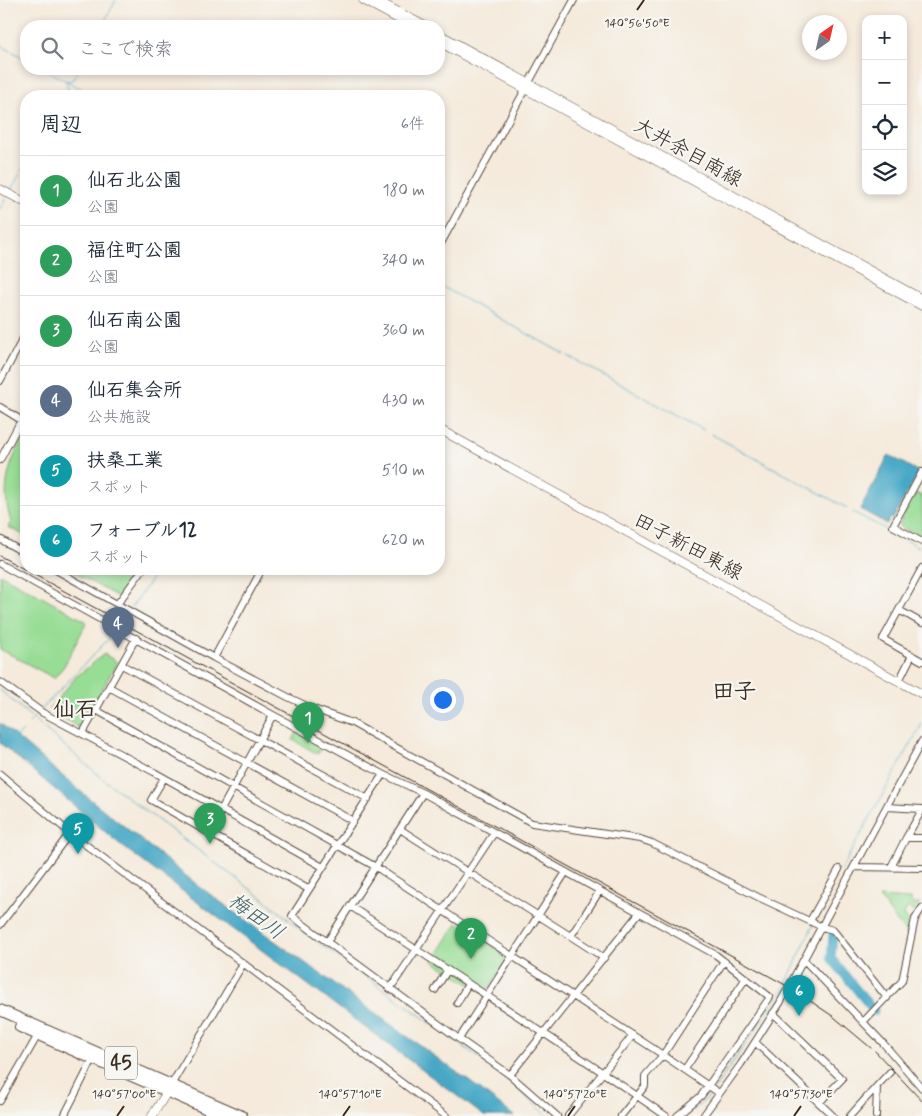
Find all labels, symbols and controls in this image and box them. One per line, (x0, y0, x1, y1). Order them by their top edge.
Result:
north arrow (802, 15, 847, 60)
map controls (862, 15, 907, 195)
button: + (862, 15, 907, 60)
text: 140°56'50"E (604, 16, 670, 32)
search box (20, 20, 445, 75)
icon: search (38, 34, 66, 62)
text: ここで検索 (78, 37, 173, 62)
button: − (862, 60, 907, 105)
button: locate (862, 105, 907, 150)
text: 周辺 (40, 111, 82, 139)
street label: 大井余目南線 (629, 112, 747, 194)
text: 6件 (401, 114, 425, 135)
button: layers (862, 150, 907, 195)
text: 仙石北公園 (87, 168, 182, 193)
text: 1 (52, 180, 60, 201)
text: 180 m (382, 180, 425, 201)
text: 公園 (87, 197, 119, 218)
text: 福住町公園 (87, 238, 182, 263)
text: 2 (52, 250, 60, 271)
text: 340 m (381, 250, 425, 271)
text: 公園 (87, 267, 119, 288)
text: 仙石南公園 (87, 308, 182, 333)
text: 3 (52, 320, 60, 341)
text: 360 m (382, 320, 425, 341)
text: 公園 (87, 337, 119, 358)
text: 仙石集会所 (87, 378, 182, 403)
text: 4 (51, 390, 61, 411)
text: 430 m (382, 390, 425, 411)
text: 公共施設 (87, 407, 151, 428)
text: 扶桑工業 (87, 448, 163, 473)
text: 5 (51, 460, 61, 481)
text: 510 m (382, 460, 425, 481)
text: スポット (87, 477, 151, 498)
street label: 田子新田東線 (629, 507, 747, 587)
text: フォーブル12 (87, 518, 197, 543)
text: 6 (52, 530, 60, 551)
text: 620 m (382, 530, 425, 551)
text: スポット (87, 547, 151, 568)
pin: 4 (102, 607, 134, 648)
district label: 田子 (712, 678, 756, 706)
your location (430, 687, 456, 713)
district label: 仙石 (53, 696, 97, 724)
pin: 1 (292, 702, 324, 743)
pin: 3 (194, 803, 226, 844)
pin: 5 (62, 813, 94, 854)
water label: 梅田川 (222, 887, 290, 947)
pin: 2 (455, 918, 487, 959)
pin: 6 (783, 975, 815, 1016)
road number: 45 (105, 1046, 137, 1080)
text: 140°57'00"E (92, 1087, 156, 1103)
text: 140°57'10"E (318, 1087, 382, 1103)
text: 140°57'20"E (543, 1087, 607, 1103)
text: 140°57'30"E (769, 1087, 833, 1103)

